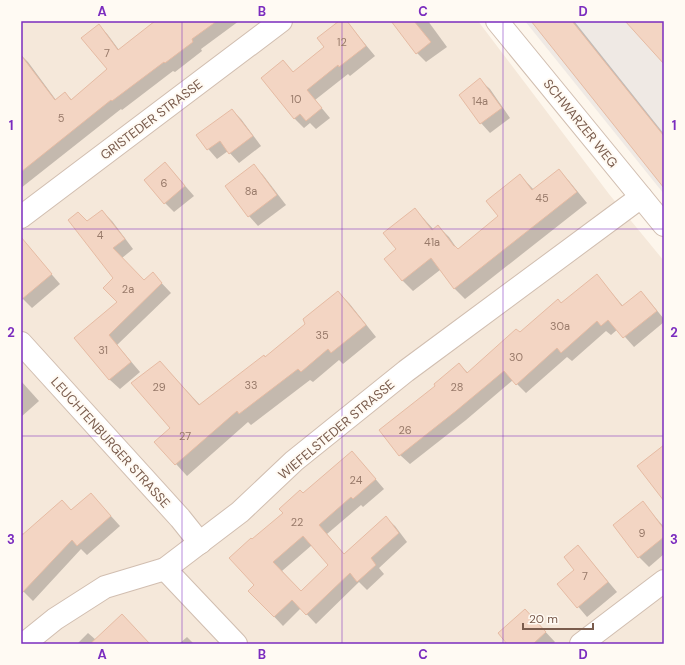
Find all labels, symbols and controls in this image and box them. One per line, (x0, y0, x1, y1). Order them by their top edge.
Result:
text: A (97, 3, 107, 20)
text: B (258, 3, 266, 20)
text: C (418, 3, 428, 20)
text: D (578, 3, 588, 20)
house number: 12 (337, 35, 347, 49)
house number: 7 (104, 46, 110, 60)
street label: GRISTEDER STRASSE (97, 75, 206, 163)
street label: SCHWARZER WEG (540, 76, 622, 171)
house number: 10 (291, 92, 301, 106)
house number: 14a (472, 94, 488, 108)
house number: 5 (58, 111, 65, 125)
text: 1 (9, 117, 13, 134)
text: 1 (672, 117, 676, 134)
house number: 6 (161, 176, 168, 190)
house number: 8a (245, 184, 257, 198)
house number: 45 (535, 191, 549, 205)
house number: 4 (97, 228, 104, 242)
house number: 41a (424, 235, 440, 249)
house number: 2a (122, 282, 134, 296)
house number: 30a (550, 319, 570, 333)
text: 2 (7, 324, 15, 341)
text: 2 (670, 324, 678, 341)
house number: 35 (315, 328, 329, 342)
house number: 31 (98, 343, 108, 357)
house number: 30 (509, 350, 523, 364)
street label: LEUCHTENBURGER STRASSE (47, 373, 174, 511)
street label: WIEFELSTEDER STRASSE (275, 376, 398, 483)
house number: 33 (244, 378, 258, 392)
house number: 29 (152, 380, 166, 394)
house number: 28 (451, 380, 463, 394)
house number: 26 (398, 423, 412, 437)
house number: 27 (179, 429, 191, 443)
house number: 24 (350, 473, 363, 487)
house number: 22 (291, 515, 303, 529)
house number: 9 (639, 526, 646, 540)
text: 3 (7, 531, 15, 548)
text: 3 (670, 531, 678, 548)
house number: 7 (582, 569, 588, 583)
scale bar (523, 605, 593, 631)
text: 20 m (529, 611, 558, 627)
text: A (97, 646, 107, 663)
text: B (258, 646, 266, 663)
text: C (418, 646, 428, 663)
text: D (578, 646, 588, 663)

